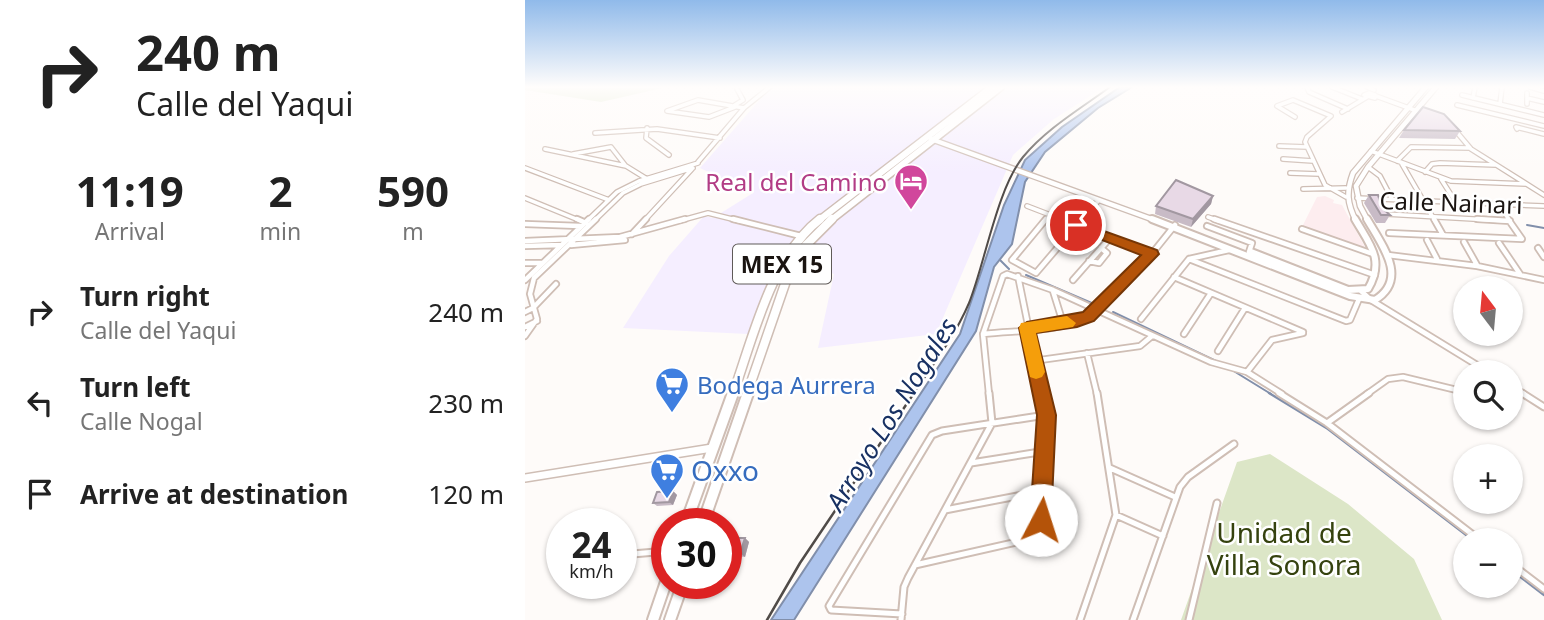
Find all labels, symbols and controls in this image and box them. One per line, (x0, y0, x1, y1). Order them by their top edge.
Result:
text: 240 m (136, 19, 281, 85)
icon: right (21, 28, 112, 119)
text: Calle del Yaqui (136, 82, 354, 125)
text: 11:19 (76, 162, 184, 219)
text: 2 (268, 162, 292, 219)
text: 590 (377, 162, 449, 219)
hotel icon: Real del Camino (892, 162, 930, 211)
place label: Real del Camino (705, 165, 887, 198)
street label: Calle Nainari (1379, 183, 1523, 221)
pin (1046, 195, 1106, 255)
icon: arrive (1057, 206, 1095, 244)
text: Arrival (95, 215, 165, 247)
text: min (260, 215, 301, 247)
text: m (402, 215, 424, 247)
road number: MEX 15 (733, 244, 831, 284)
north arrow (1453, 276, 1523, 346)
map controls (1453, 276, 1523, 598)
text: Turn right (80, 278, 210, 314)
icon: right (21, 293, 59, 331)
text: 240 m (428, 294, 504, 330)
water label: Arroyo Los Nogales (816, 311, 965, 519)
text: Calle del Yaqui (80, 314, 236, 346)
button: search (1453, 360, 1523, 430)
supermarket icon: Bodega Aurrera (653, 365, 691, 414)
place label: Bodega Aurrera (697, 368, 876, 401)
text: Turn left (80, 369, 191, 405)
icon: left (21, 384, 59, 422)
text: 230 m (428, 385, 504, 421)
text: Calle Nogal (80, 405, 203, 437)
button: + (1453, 444, 1523, 514)
supermarket icon: Oxxo (648, 451, 686, 500)
place label: Oxxo (691, 451, 759, 489)
icon: arrive (21, 475, 59, 513)
text: Arrive at destination (80, 476, 349, 512)
text: 120 m (428, 476, 504, 512)
position arrow (1004, 483, 1078, 557)
speed limit sign: 30 (651, 508, 742, 599)
park label: Unidad de Villa Sonora (1207, 513, 1361, 583)
text: 24 (571, 521, 612, 568)
button: − (1453, 528, 1523, 598)
text: km/h (569, 559, 614, 583)

